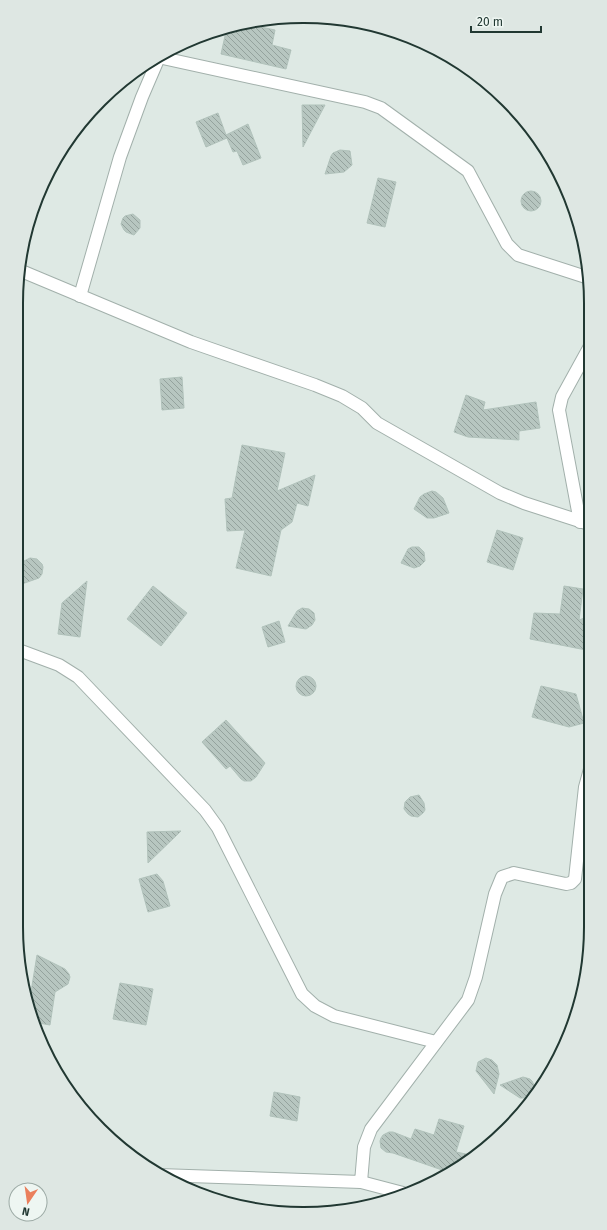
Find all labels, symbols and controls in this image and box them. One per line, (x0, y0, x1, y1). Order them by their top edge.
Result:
scale bar (471, 8, 541, 34)
text: 20 m (477, 15, 503, 29)
north arrow (8, 1182, 48, 1222)
text: N (21, 1204, 31, 1218)

